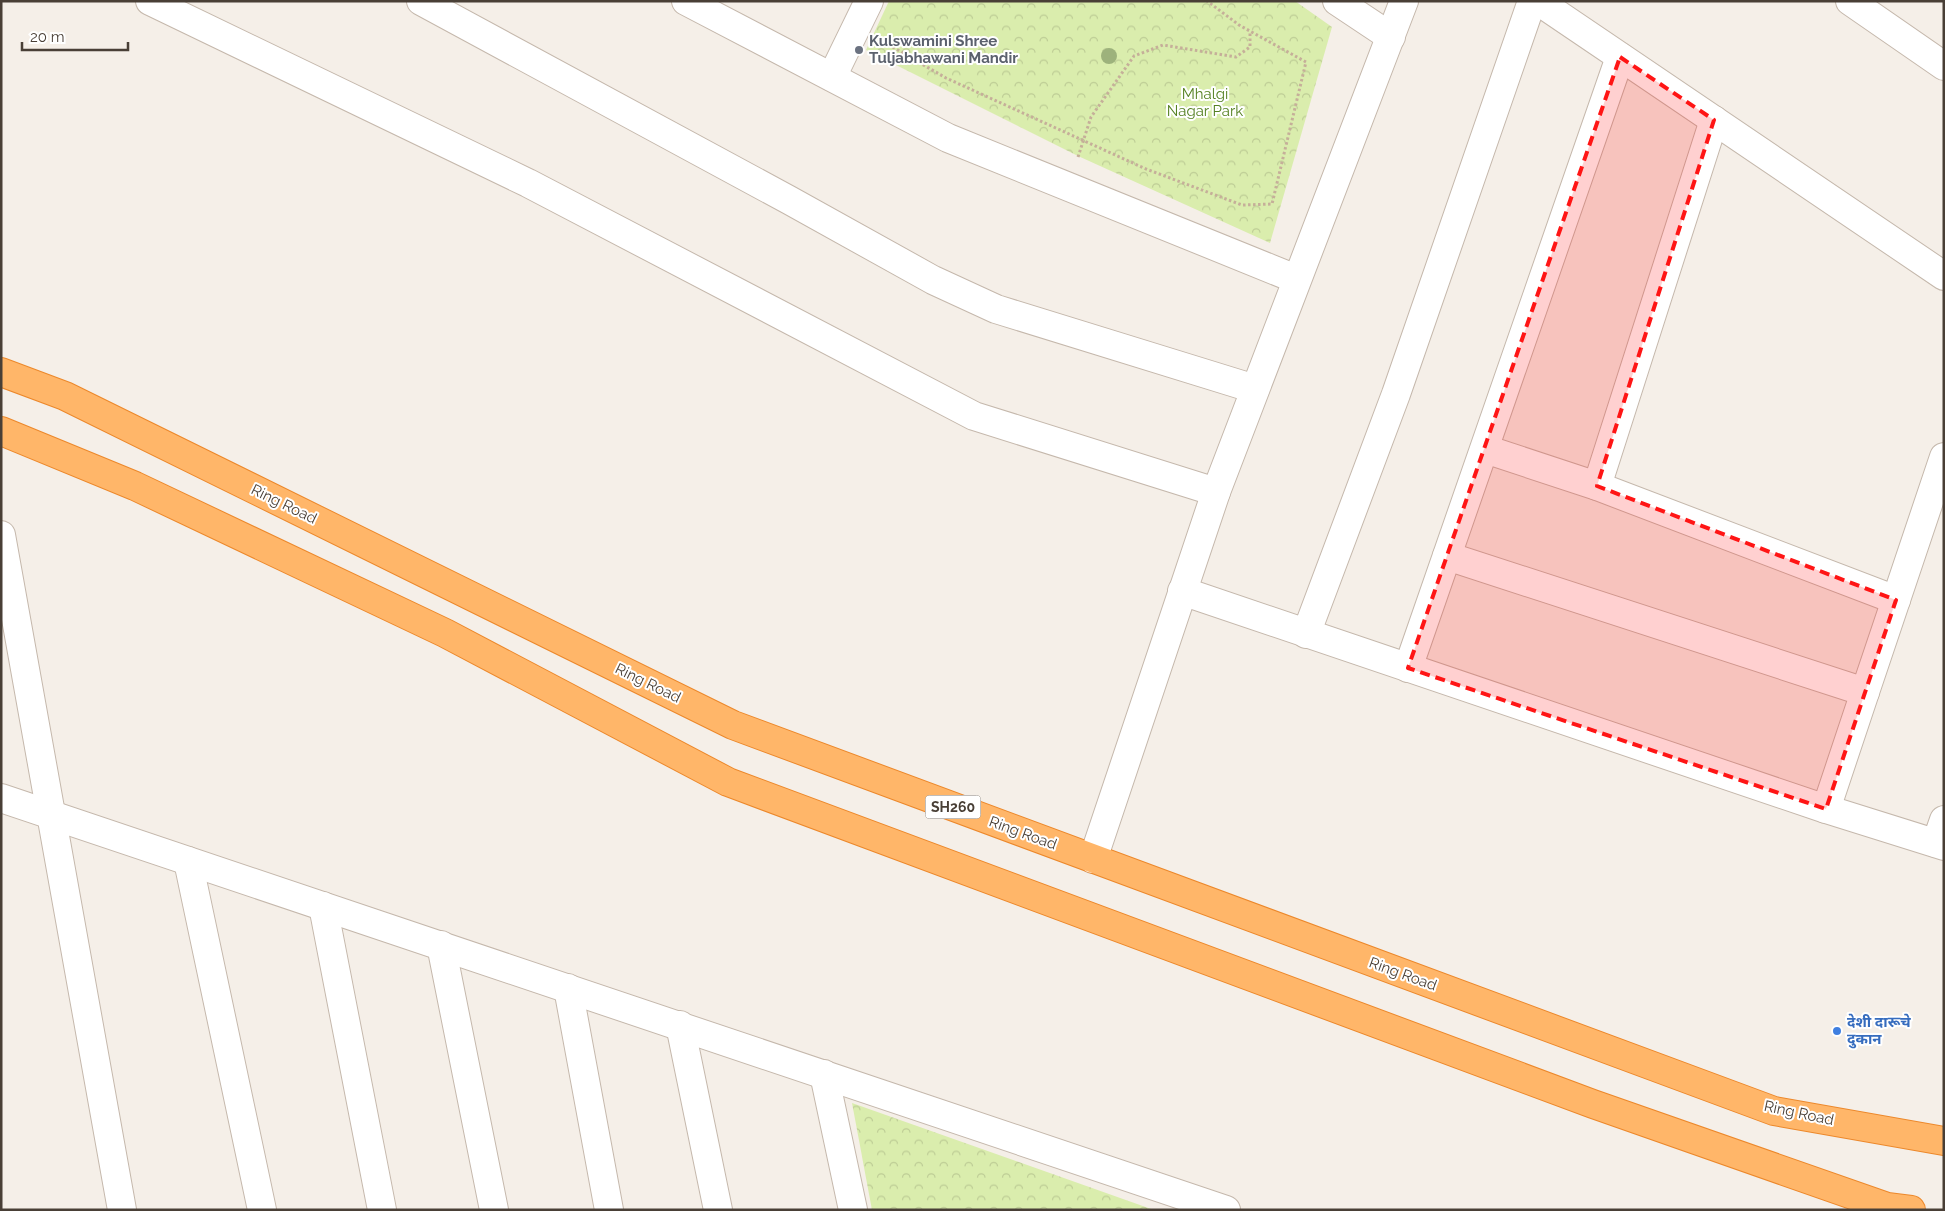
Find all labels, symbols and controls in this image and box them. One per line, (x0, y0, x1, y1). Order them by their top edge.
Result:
scale bar (22, 20, 129, 52)
text: 20 m (30, 28, 65, 46)
place label: Kulswamini Shree Tuljabhawani Mandir (869, 32, 1018, 67)
marker: Kulswamini Shree Tuljabhawani Mandir (853, 44, 865, 56)
park label: Mhalgi Nagar Park (1167, 85, 1243, 120)
street label: Ring Road (248, 480, 320, 528)
street label: Ring Road (612, 659, 684, 707)
road number: SH260 (926, 796, 980, 819)
street label: Ring Road (987, 812, 1059, 854)
street label: Ring Road (1367, 953, 1439, 995)
place label: देशी दारूचे दुकान (1847, 1013, 1911, 1049)
marker: देशी दारूचे दुकान (1831, 1025, 1843, 1037)
street label: Ring Road (1762, 1097, 1836, 1129)

